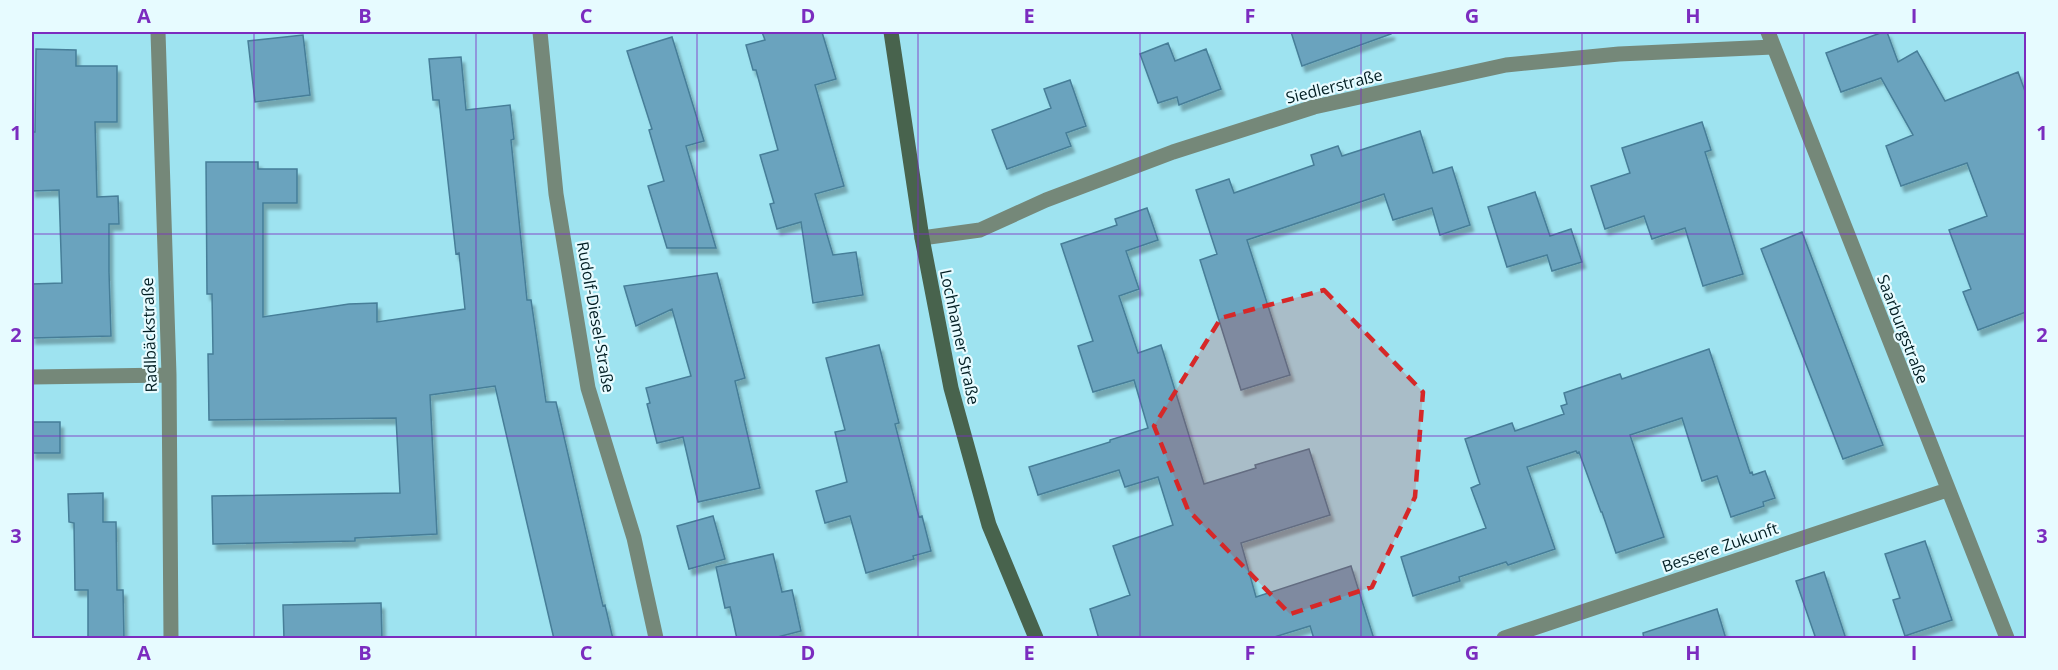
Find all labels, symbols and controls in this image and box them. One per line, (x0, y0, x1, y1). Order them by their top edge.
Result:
text: A (137, 2, 151, 29)
text: B (358, 2, 372, 29)
text: C (580, 2, 593, 29)
text: D (801, 2, 815, 29)
text: E (1023, 2, 1035, 29)
text: F (1245, 2, 1255, 29)
text: G (1465, 2, 1479, 29)
text: H (1685, 2, 1701, 29)
text: I (1911, 2, 1917, 29)
street label: Siedlerstraße (1283, 63, 1385, 109)
text: 1 (10, 119, 22, 146)
text: 1 (2036, 119, 2048, 146)
street label: Rudolf-Diesel-Straße (572, 240, 620, 394)
street label: Lochhamer Straße (935, 267, 985, 407)
street label: Saarburgstraße (1872, 271, 1934, 387)
street label: Radlbäckstraße (136, 277, 162, 393)
text: 2 (10, 321, 22, 348)
text: 2 (2036, 321, 2048, 348)
street label: Bessere Zukunft (1659, 517, 1781, 577)
text: 3 (10, 522, 22, 549)
text: 3 (2036, 522, 2048, 549)
text: A (137, 639, 151, 666)
text: B (358, 639, 372, 666)
text: C (580, 639, 593, 666)
text: D (801, 639, 815, 666)
text: E (1023, 639, 1035, 666)
text: F (1245, 639, 1255, 666)
text: G (1465, 639, 1479, 666)
text: H (1685, 639, 1701, 666)
text: I (1911, 639, 1917, 666)

